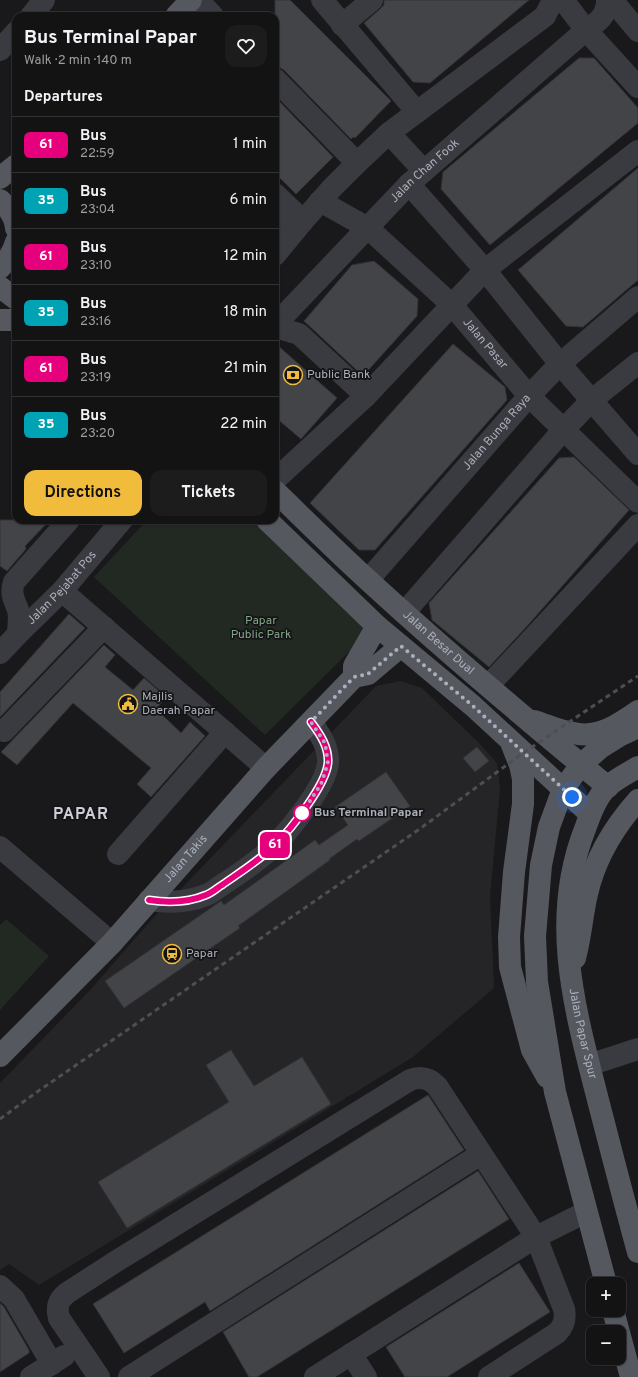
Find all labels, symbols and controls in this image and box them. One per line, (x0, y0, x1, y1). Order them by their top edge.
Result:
button: heart (225, 25, 267, 67)
text: Bus Terminal Papar (24, 26, 197, 50)
text: Walk · 2 min · 140 m (24, 53, 132, 69)
text: Departures (24, 88, 103, 107)
text: Bus (80, 127, 107, 146)
text: 1 min (233, 135, 267, 154)
street label: Jalan Chan Fook (387, 135, 463, 207)
text: 61 (39, 136, 53, 153)
text: 22:59 (80, 146, 115, 162)
text: Bus (80, 183, 107, 202)
text: 6 min (230, 191, 267, 210)
text: 35 (38, 192, 54, 209)
text: 23:04 (80, 202, 115, 218)
text: Bus (80, 239, 107, 258)
text: 12 min (224, 247, 267, 266)
text: 61 (39, 248, 53, 265)
text: 23:10 (80, 258, 112, 274)
text: Bus (80, 295, 107, 314)
text: 18 min (224, 303, 267, 322)
text: 35 (38, 304, 54, 321)
text: 23:16 (80, 314, 111, 330)
street label: Jalan Pasar (459, 315, 511, 373)
text: Bus (80, 351, 107, 370)
text: 21 min (224, 359, 267, 378)
text: 61 (39, 360, 53, 377)
bank icon: Public Bank (282, 364, 304, 386)
place label: Public Bank (307, 367, 370, 383)
text: 23:19 (80, 370, 111, 386)
street label: Jalan Bunga Raya (459, 391, 535, 474)
text: Bus (80, 407, 107, 426)
text: 22 min (220, 415, 267, 434)
text: 35 (38, 416, 54, 433)
text: 23:20 (80, 426, 115, 442)
button: Directions (24, 470, 142, 516)
button: Tickets (150, 470, 267, 516)
street label: Jalan Pejabat Pos (24, 547, 101, 629)
street label: Jalan Besar Dual (399, 607, 477, 679)
park label: Papar Public Park (231, 613, 291, 643)
place label: Majlis Daerah Papar (142, 689, 216, 719)
public building icon: Majlis Daerah Papar (117, 693, 139, 715)
your location (562, 787, 582, 807)
marker: Bus Terminal Papar (293, 804, 311, 822)
district label: PAPAR (53, 805, 109, 825)
place label: Bus Terminal Papar (314, 805, 423, 821)
street label: Jalan Takis (160, 831, 211, 887)
line badge: 61 (257, 832, 293, 858)
text: 61 (268, 836, 282, 853)
station icon: Papar (161, 943, 183, 965)
place label: Papar (186, 946, 218, 962)
street label: Jalan Papar Spur (565, 987, 600, 1081)
map controls (586, 1277, 626, 1365)
button: + (586, 1277, 626, 1317)
button: − (586, 1325, 626, 1365)

